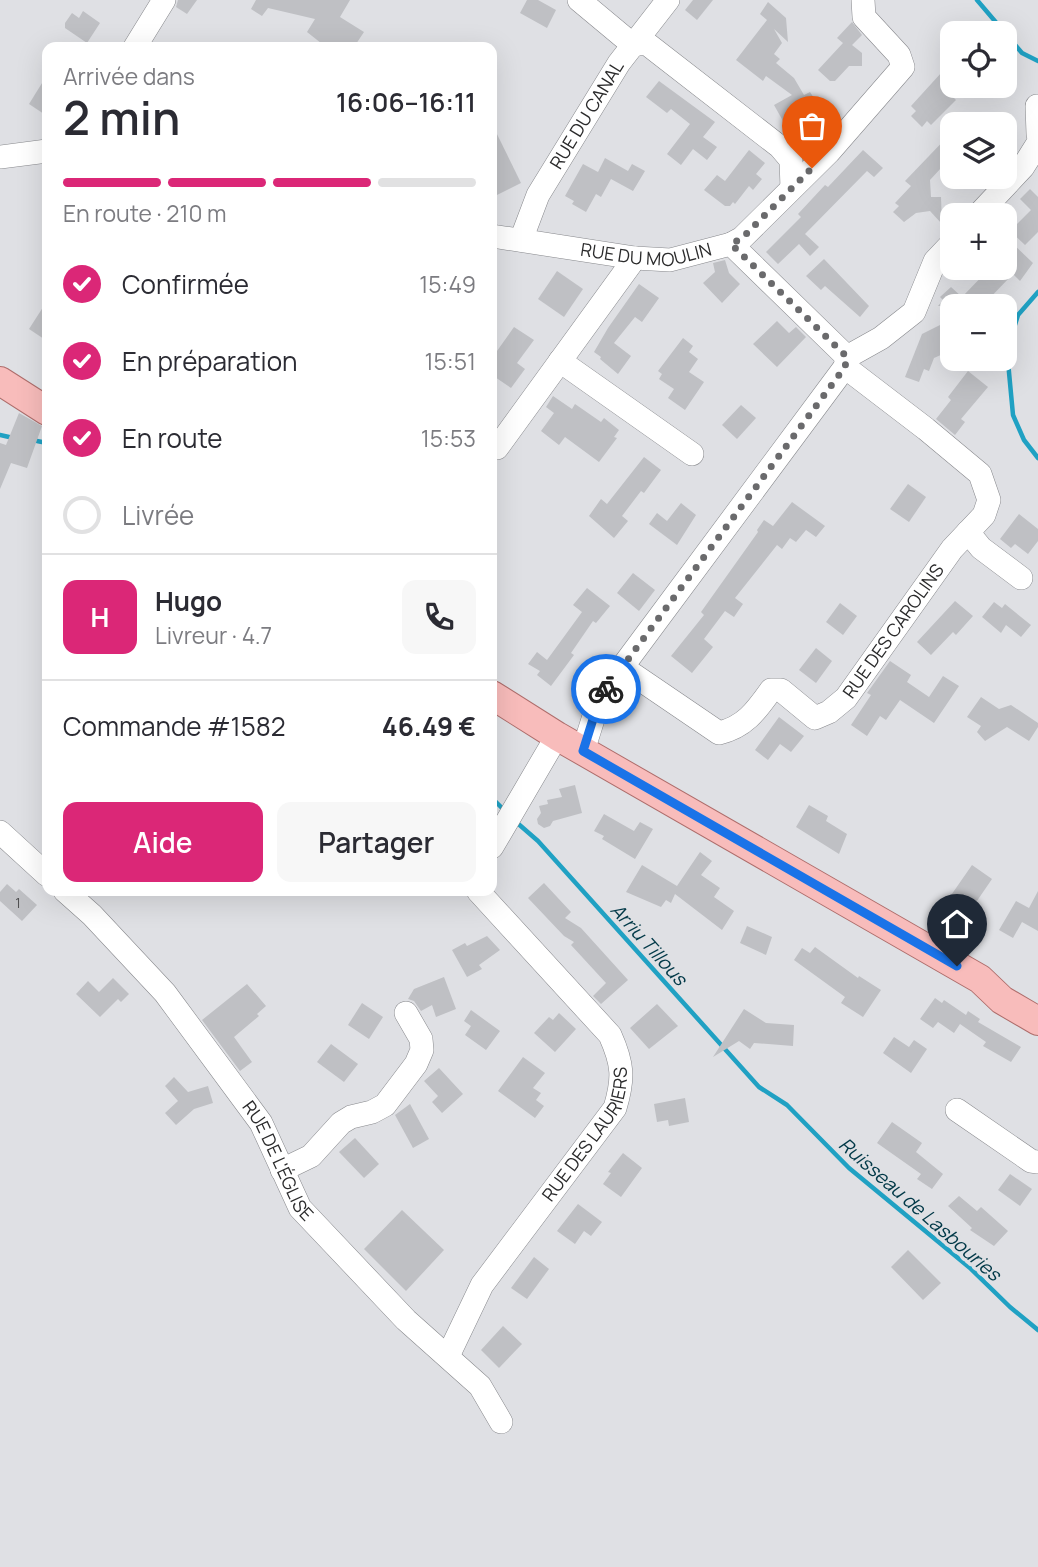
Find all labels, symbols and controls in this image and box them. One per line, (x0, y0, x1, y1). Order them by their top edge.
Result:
map controls (940, 21, 1017, 371)
button: locate (940, 21, 1017, 98)
street label: RUE DU CANAL (544, 56, 629, 173)
text: Arrivée dans (63, 60, 195, 92)
text: 16:06–16:11 (336, 84, 476, 120)
text: 2 min (63, 86, 180, 149)
pin (782, 96, 842, 168)
icon: bag (793, 107, 831, 145)
button: layers (940, 112, 1017, 189)
text: En route · 210 m (63, 197, 227, 229)
button: + (940, 203, 1017, 280)
street label: RUE DU MOULIN (579, 237, 714, 271)
icon: check (63, 265, 101, 303)
text: Confirmée (122, 266, 249, 302)
text: 15:49 (419, 268, 476, 300)
button: − (940, 294, 1017, 371)
icon: check (63, 342, 101, 380)
text: En préparation (122, 343, 297, 379)
text: 15:51 (425, 345, 476, 377)
icon: check (63, 419, 101, 457)
text: En route (122, 420, 223, 456)
text: 15:53 (421, 422, 476, 454)
text: Livrée (122, 497, 194, 533)
street label: RUE DES CAROLINS (837, 559, 949, 703)
button: phone (402, 580, 476, 654)
text: Hugo (155, 583, 222, 619)
text: H (91, 599, 109, 635)
text: Livreur · 4.7 (155, 619, 272, 651)
courier (571, 654, 641, 724)
icon: bike (587, 670, 625, 708)
text: Commande #1582 (63, 708, 286, 744)
text: 46.49 € (382, 708, 476, 744)
button: Aide (63, 802, 263, 882)
button: Partager (277, 802, 476, 882)
house number: 1 (15, 893, 21, 912)
pin (927, 894, 987, 966)
water label: Arriu Tillous (605, 897, 694, 992)
icon: home (938, 905, 976, 943)
street label: RUE DES LAURIERS (536, 1066, 632, 1206)
street label: RUE DE L'ÉGLISE (238, 1096, 319, 1226)
water label: Ruisseau de Lasbouries (833, 1131, 1008, 1288)

